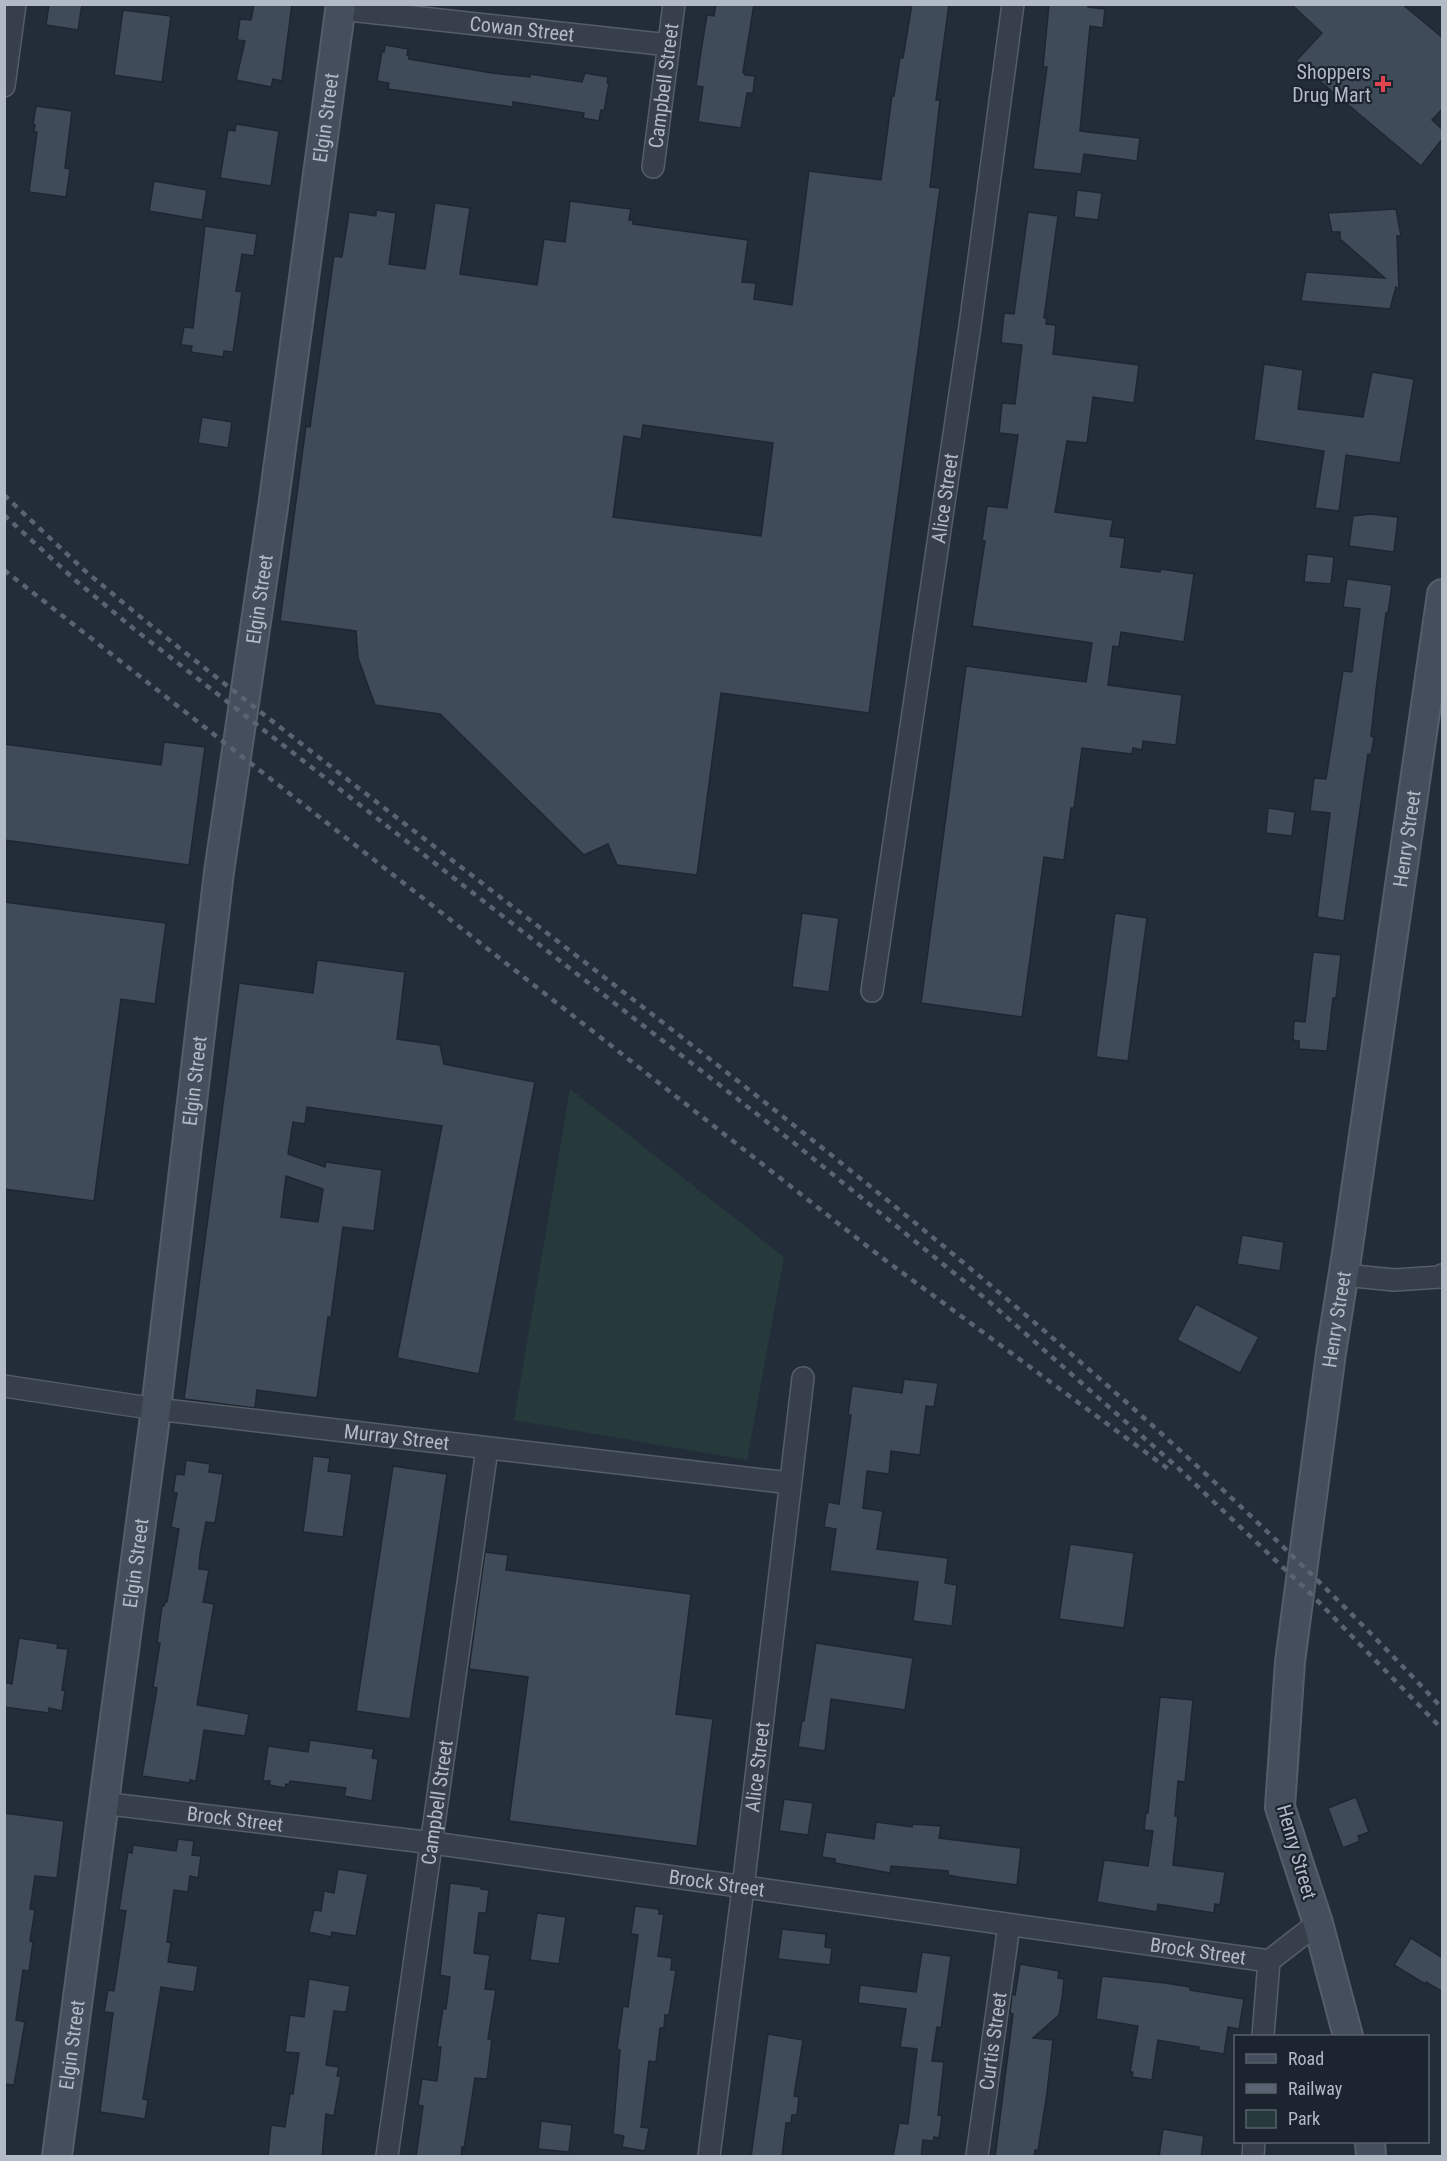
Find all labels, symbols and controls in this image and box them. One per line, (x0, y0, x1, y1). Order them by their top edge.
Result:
street label: Cowan Street (468, 11, 576, 47)
street label: Campbell Street (644, 22, 683, 150)
place label: Shoppers Drug Mart (1292, 60, 1371, 107)
street label: Elgin Street (308, 71, 344, 164)
marker: Shoppers Drug Mart (1376, 77, 1390, 91)
street label: Alice Street (926, 452, 963, 545)
street label: Elgin Street (241, 553, 278, 646)
street label: Henry Street (1388, 789, 1426, 889)
street label: Elgin Street (177, 1035, 212, 1127)
street label: Henry Street (1317, 1269, 1356, 1369)
street label: Murray Street (343, 1419, 451, 1455)
street label: Elgin Street (118, 1517, 153, 1609)
street label: Alice Street (740, 1720, 774, 1813)
street label: Campbell Street (416, 1738, 458, 1866)
street label: Brock Street (186, 1801, 285, 1837)
street label: Henry Street (1272, 1802, 1322, 1902)
street label: Brock Street (667, 1864, 766, 1902)
street label: Brock Street (1148, 1932, 1248, 1970)
street label: Curtis Street (974, 1990, 1012, 2092)
street label: Elgin Street (54, 1999, 90, 2091)
legend (1234, 2035, 1429, 2143)
text: Road (1288, 2048, 1324, 2069)
text: Railway (1288, 2078, 1343, 2099)
text: Park (1288, 2108, 1320, 2129)

